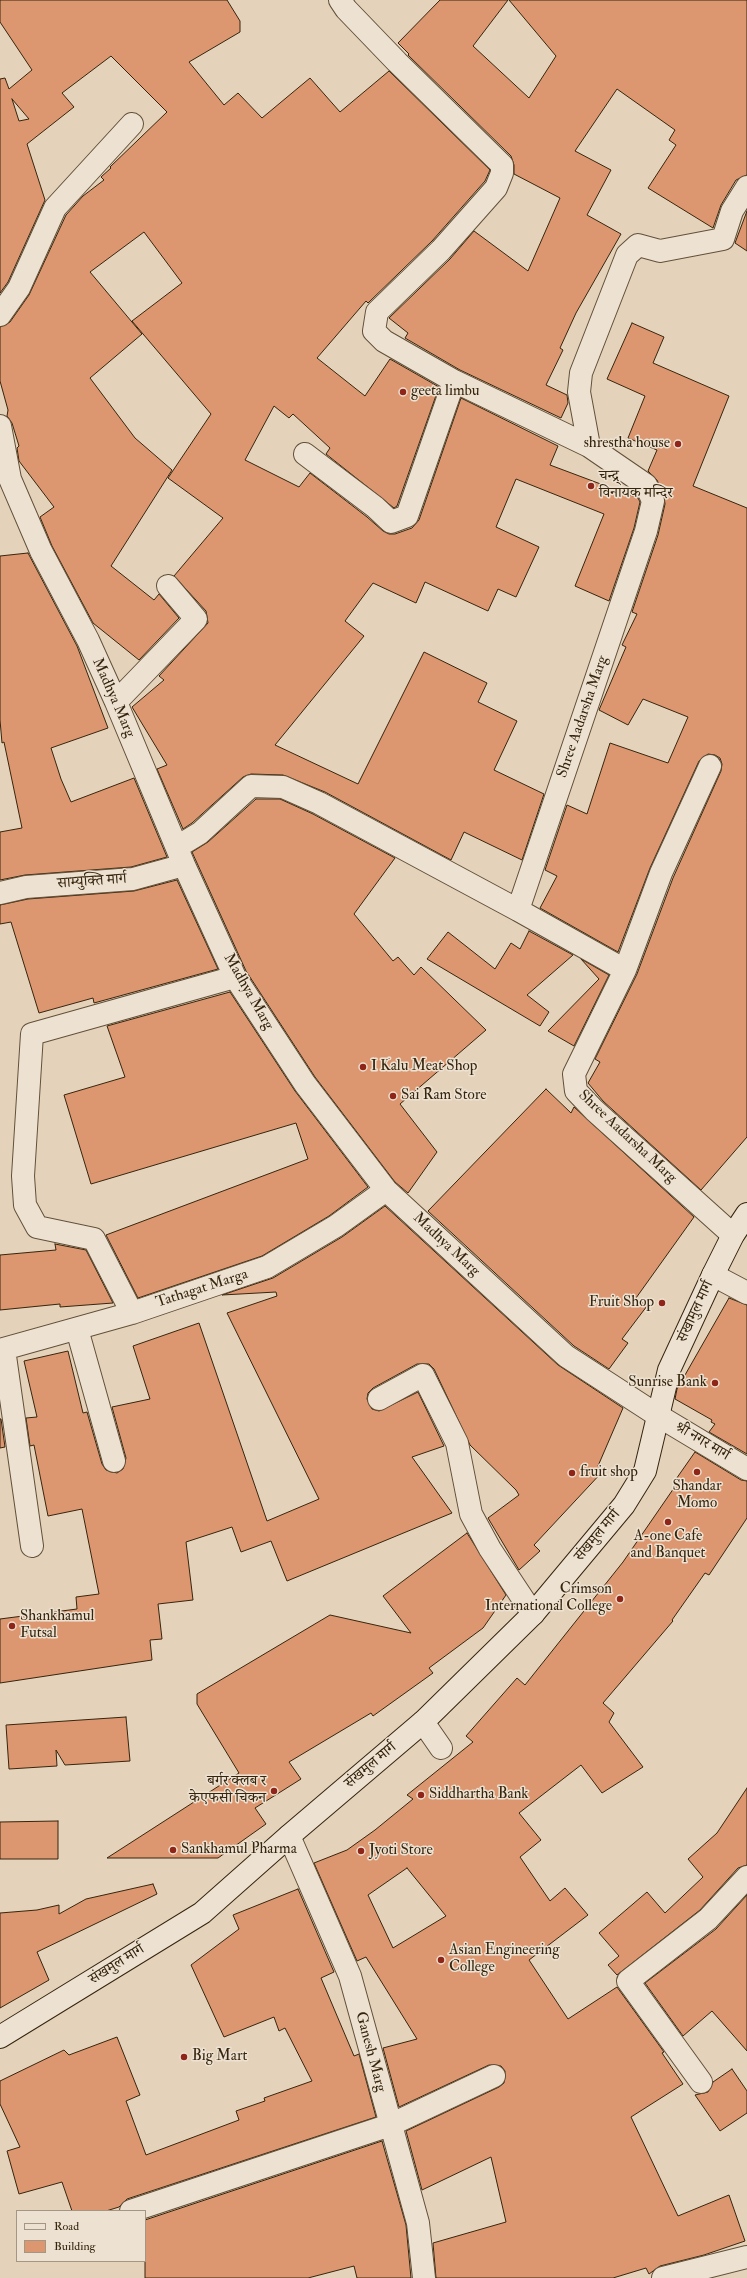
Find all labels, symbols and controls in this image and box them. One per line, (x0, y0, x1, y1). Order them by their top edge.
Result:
place label: geeta limbu (411, 383, 480, 401)
marker: geeta limbu (398, 387, 408, 397)
place label: shrestha house (584, 435, 670, 453)
marker: shrestha house (673, 439, 683, 449)
place label: चन्द्र् विनायक मन्दिर (599, 468, 673, 503)
marker: चन्द्र् विनायक मन्दिर (586, 481, 596, 491)
street label: Shree Aadarsha Marg (554, 654, 612, 780)
street label: Madhya Marg (87, 656, 139, 740)
street label: साम्युक्ति मार्ग (57, 871, 127, 893)
street label: Madhya Marg (219, 951, 277, 1033)
place label: I Kalu Meat Shop (371, 1058, 477, 1076)
marker: I Kalu Meat Shop (358, 1062, 368, 1072)
place label: Sai Ram Store (401, 1087, 487, 1105)
street label: Shree Aadarsha Marg (574, 1087, 680, 1187)
marker: Sai Ram Store (388, 1091, 398, 1101)
street label: Madhya Marg (409, 1209, 483, 1281)
street label: Tathagat Marga (154, 1266, 250, 1312)
street label: संखामुल मार्ग (674, 1278, 718, 1346)
place label: Fruit Shop (589, 1294, 654, 1312)
marker: Fruit Shop (657, 1298, 667, 1308)
place label: Sunrise Bank (628, 1374, 707, 1392)
marker: Sunrise Bank (710, 1378, 720, 1388)
street label: श्री नगर मार्ग (671, 1419, 733, 1465)
place label: fruit shop (580, 1464, 638, 1482)
marker: Shandar Momo (692, 1467, 702, 1477)
marker: fruit shop (567, 1468, 577, 1478)
place label: Shandar Momo (672, 1478, 722, 1513)
street label: संखमुल मार्ग (571, 1506, 625, 1566)
marker: A-one Cafe and Banquet (663, 1517, 673, 1527)
place label: A-one Cafe and Banquet (631, 1528, 705, 1563)
place label: Crimson International College (485, 1581, 612, 1616)
marker: Crimson International College (615, 1594, 625, 1604)
place label: Shankhamul Futsal (20, 1608, 94, 1643)
marker: Shankhamul Futsal (7, 1621, 17, 1631)
street label: संखमुल मार्ग (341, 1739, 401, 1793)
place label: बर्गर क्लब र केएफसी चिकन (189, 1773, 266, 1808)
marker: बर्गर क्लब र केएफसी चिकन (269, 1786, 279, 1796)
place label: Siddhartha Bank (429, 1786, 529, 1804)
marker: Siddhartha Bank (416, 1790, 426, 1800)
place label: Sankhamul Pharma (181, 1841, 297, 1859)
place label: Jyoti Store (369, 1842, 433, 1860)
marker: Sankhamul Pharma (168, 1845, 178, 1855)
marker: Jyoti Store (356, 1846, 366, 1856)
street label: संखमुल मार्ग (86, 1941, 148, 1989)
place label: Asian Engineering College (449, 1942, 560, 1977)
marker: Asian Engineering College (436, 1955, 446, 1965)
street label: Ganesh Marg (351, 2010, 389, 2094)
place label: Big Mart (192, 2048, 247, 2066)
marker: Big Mart (179, 2052, 189, 2062)
legend (16, 2210, 146, 2262)
text: Road (54, 2219, 79, 2234)
text: Building (54, 2239, 95, 2254)

